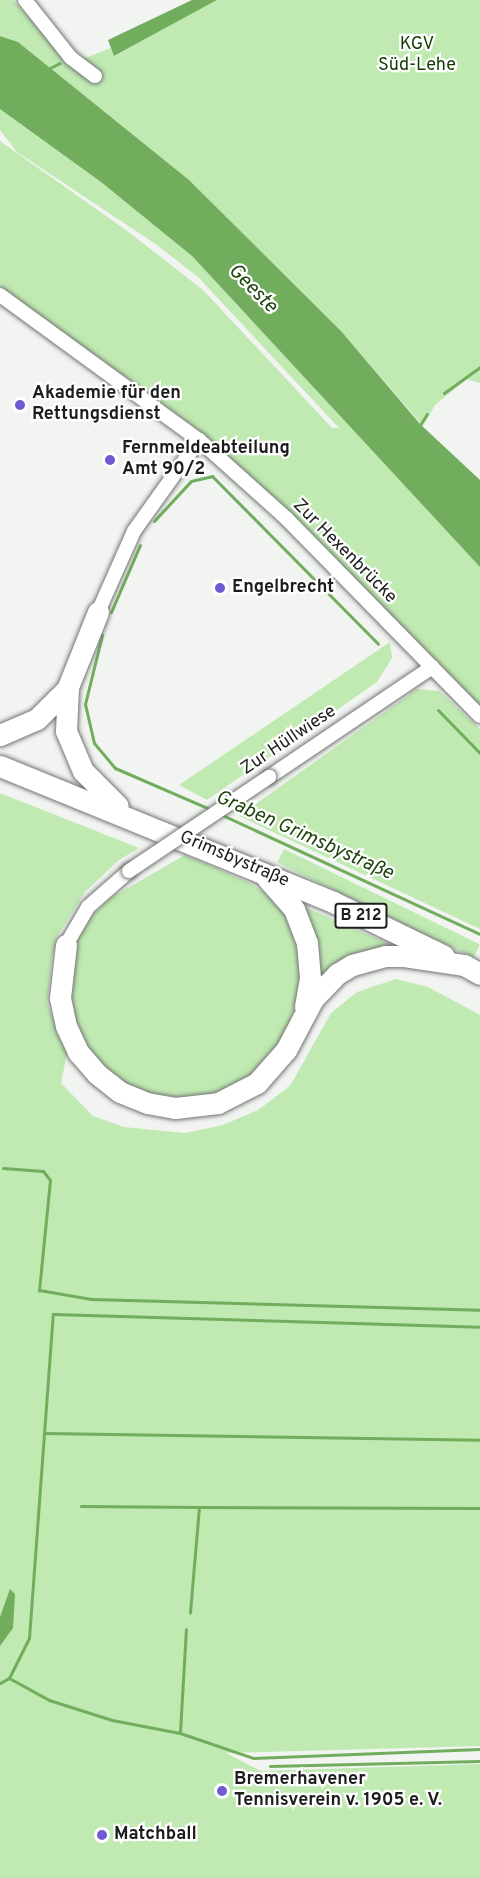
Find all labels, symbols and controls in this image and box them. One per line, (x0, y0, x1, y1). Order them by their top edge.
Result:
park label: KGV Süd-Lehe (378, 35, 456, 78)
water label: Geeste (222, 259, 282, 319)
place label: Akademie für den Rettungsdienst (32, 384, 181, 426)
marker: Akademie für den Rettungsdienst (13, 398, 27, 412)
place label: Fernmeldeabteilung Amt 90/2 (122, 439, 290, 482)
marker: Fernmeldeabteilung Amt 90/2 (103, 453, 117, 467)
street label: Zur Hexenbrücke (287, 495, 401, 609)
place label: Engelbrecht (232, 577, 334, 599)
marker: Engelbrecht (213, 581, 227, 595)
street label: Zur Hüllwiese (237, 701, 341, 781)
water label: Graben Grimsbystraße (211, 786, 397, 886)
street label: Grimsbystraße (176, 827, 292, 893)
road number: B 212 (334, 903, 388, 929)
place label: Bremerhavener Tennisverein v. 1905 e. V. (234, 1770, 443, 1812)
marker: Bremerhavener Tennisverein v. 1905 e. V. (215, 1784, 229, 1798)
place label: Matchball (114, 1824, 197, 1846)
marker: Matchball (95, 1828, 109, 1842)

